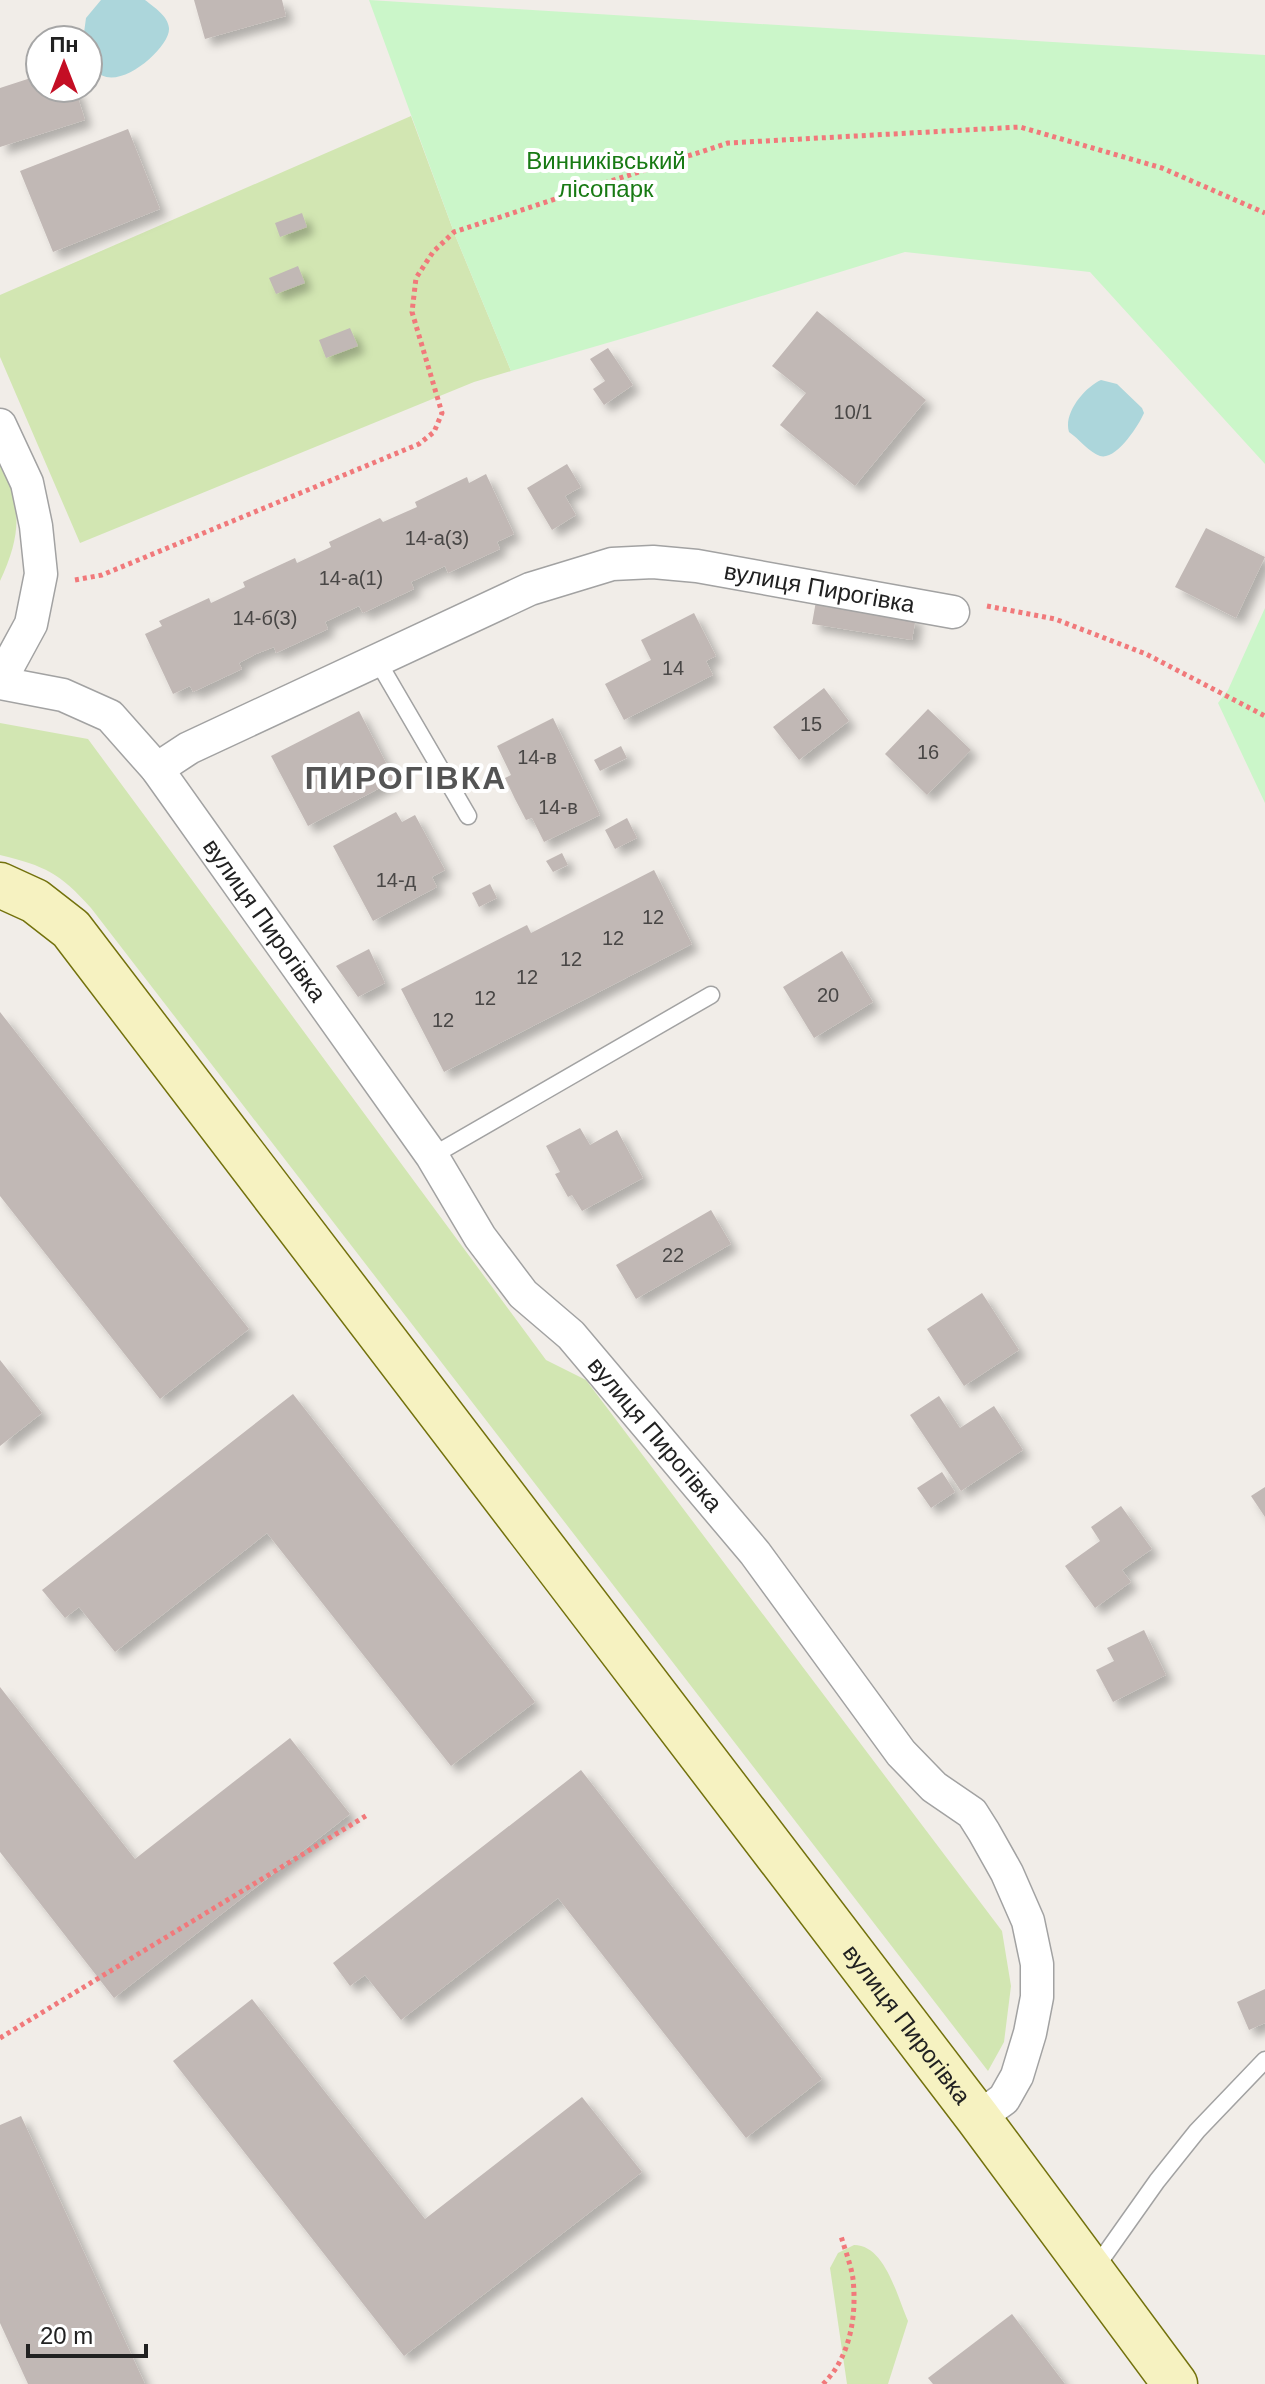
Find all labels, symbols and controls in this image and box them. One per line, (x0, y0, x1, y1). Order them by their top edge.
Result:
north arrow (24, 24, 104, 104)
text: Пн (49, 32, 79, 57)
park label: Винниківський лісопарк (526, 147, 686, 202)
house number: 10/1 (834, 401, 872, 423)
house number: 14-а(3) (405, 527, 469, 549)
street label: вулиця Пирогівка (722, 557, 918, 618)
house number: 14-а(1) (319, 567, 383, 589)
house number: 14-б(3) (233, 607, 297, 629)
house number: 14 (662, 657, 684, 679)
house number: 15 (800, 713, 822, 735)
house number: 16 (917, 741, 939, 763)
house number: 14-в (517, 746, 557, 768)
district label: ПИРОГІВКА (305, 760, 507, 796)
house number: 14-в (538, 796, 578, 818)
street label: вулиця Пирогівка (198, 833, 332, 1007)
house number: 14-д (376, 869, 417, 891)
house number: 12 (642, 906, 664, 928)
house number: 12 (602, 927, 624, 949)
house number: 12 (560, 948, 582, 970)
house number: 12 (516, 966, 538, 988)
house number: 20 (817, 984, 839, 1006)
house number: 12 (474, 987, 496, 1009)
house number: 12 (432, 1009, 454, 1031)
house number: 22 (662, 1244, 684, 1266)
street label: вулиця Пирогівка (583, 1352, 728, 1517)
street label: вулиця Пирогівка (838, 1939, 977, 2110)
scale bar (28, 2308, 146, 2358)
text: 20 m (40, 2322, 93, 2349)

